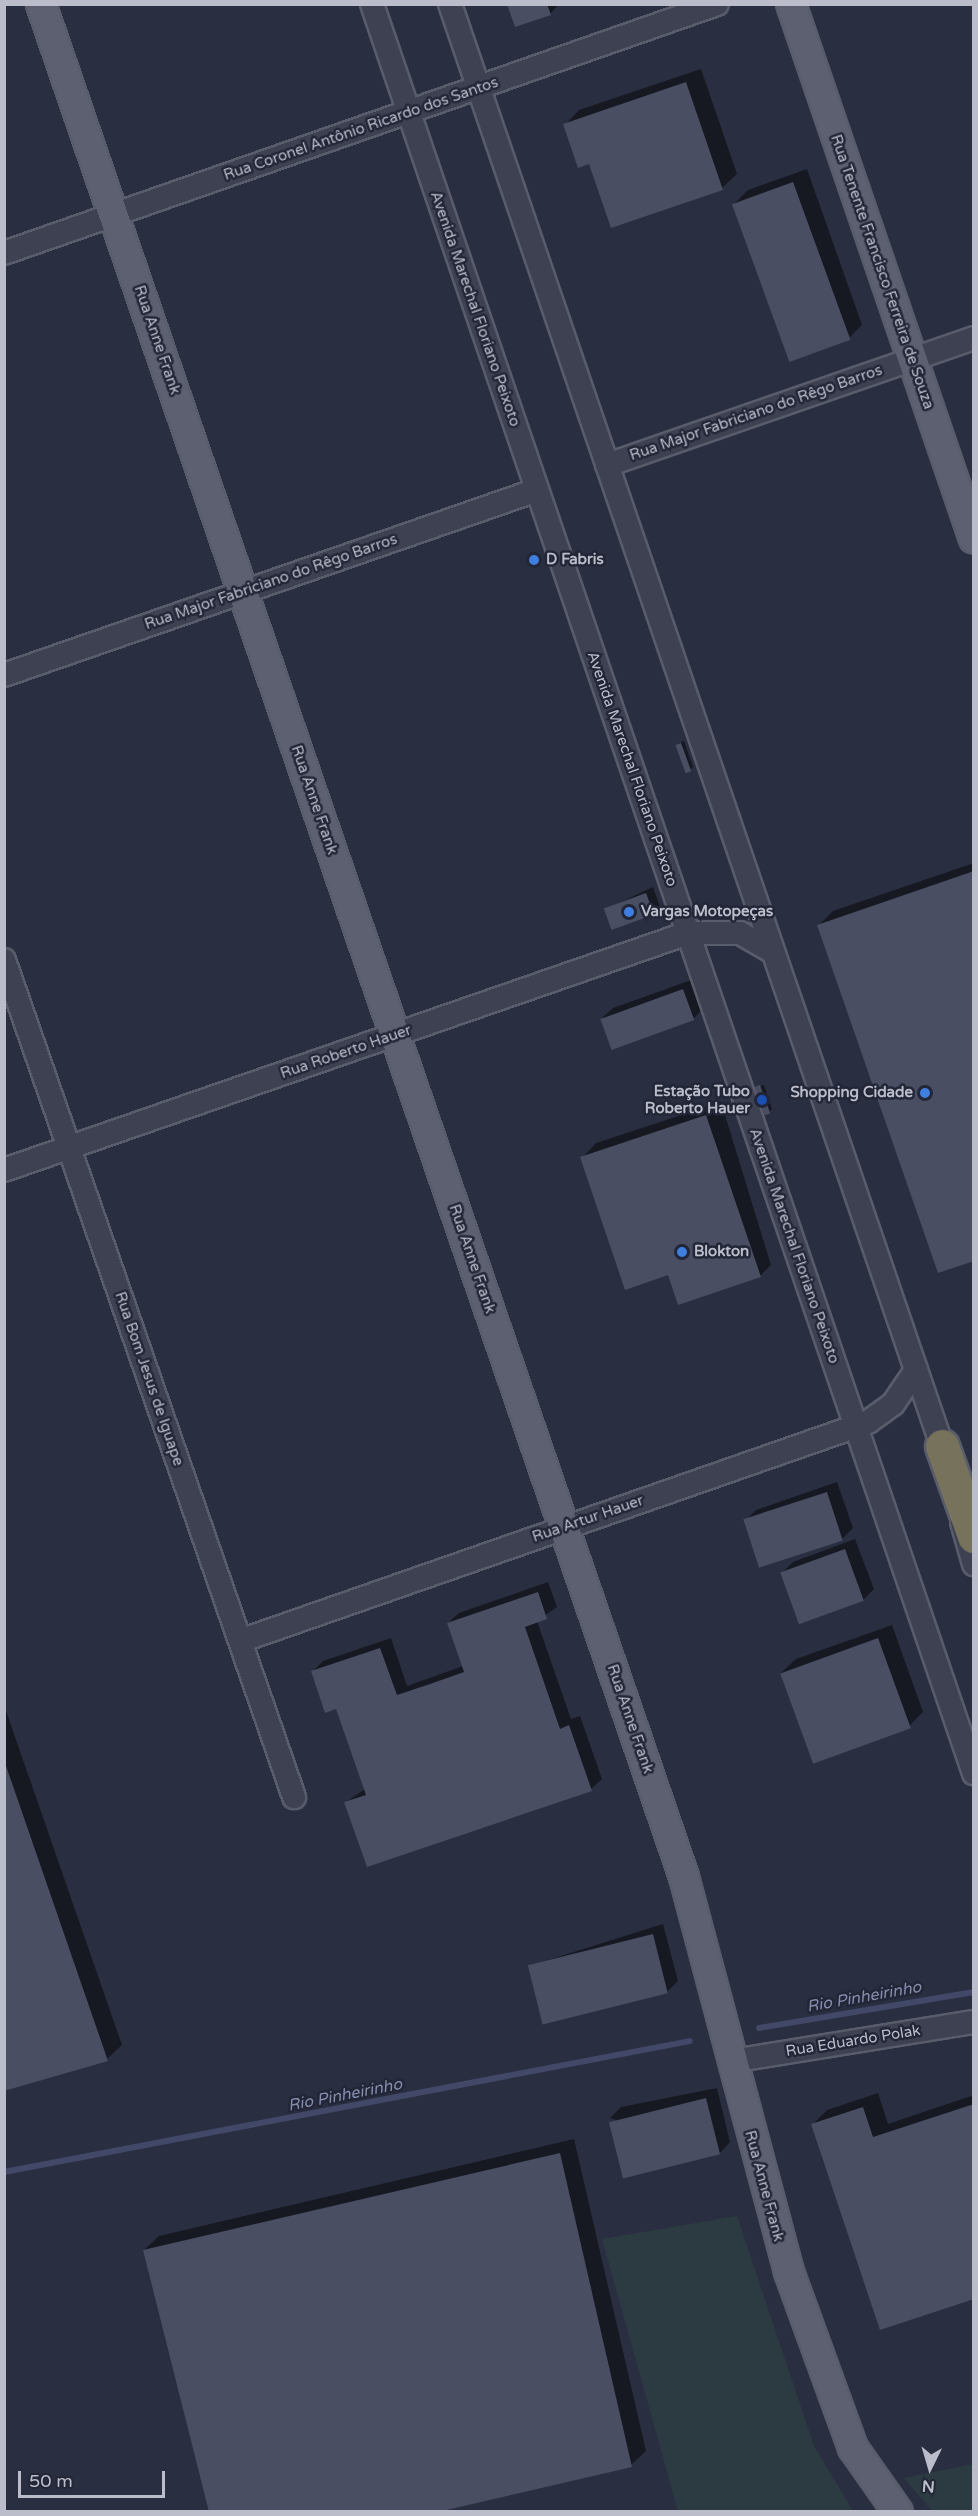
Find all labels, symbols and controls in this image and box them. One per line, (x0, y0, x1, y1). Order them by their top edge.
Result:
street label: Rua Coronel Antônio Ricardo dos Santos (221, 73, 501, 185)
street label: Rua Tenente Francisco Ferreira de Souza (826, 132, 938, 412)
street label: Avenida Marechal Floriano Peixoto (426, 189, 524, 429)
street label: Rua Anne Frank (130, 283, 184, 397)
street label: Rua Major Fabriciano do Rêgo Barros (627, 361, 885, 465)
street label: Rua Major Fabriciano do Rêgo Barros (142, 530, 400, 634)
place label: D Fabris (546, 551, 604, 569)
marker: D Fabris (527, 553, 541, 567)
street label: Avenida Marechal Floriano Peixoto (583, 649, 681, 889)
street label: Rua Anne Frank (287, 743, 341, 857)
place label: Vargas Motopeças (641, 903, 773, 921)
marker: Vargas Motopeças (622, 905, 636, 919)
street label: Rua Roberto Hauer (278, 1021, 414, 1083)
place label: Estação Tubo Roberto Hauer (645, 1082, 750, 1117)
place label: Shopping Cidade (790, 1084, 913, 1102)
marker: Shopping Cidade (918, 1086, 932, 1100)
marker: Estação Tubo Roberto Hauer (755, 1093, 769, 1107)
street label: Avenida Marechal Floriano Peixoto (745, 1126, 843, 1366)
street label: Rua Anne Frank (445, 1202, 499, 1316)
place label: Blokton (694, 1243, 749, 1261)
marker: Blokton (675, 1245, 689, 1259)
street label: Rua Bom Jesus de Iguape (111, 1290, 187, 1468)
street label: Rua Artur Hauer (530, 1492, 646, 1546)
street label: Rua Anne Frank (603, 1662, 657, 1776)
water label: Rio Pinheirinho (805, 1977, 923, 2017)
street label: Rua Eduardo Polak (784, 2021, 922, 2061)
water label: Rio Pinheirinho (286, 2075, 404, 2115)
street label: Rua Anne Frank (741, 2129, 787, 2243)
north arrow (900, 2438, 960, 2498)
scale bar (21, 2459, 168, 2497)
text: 50 m (29, 2470, 73, 2492)
text: N (921, 2475, 936, 2496)

